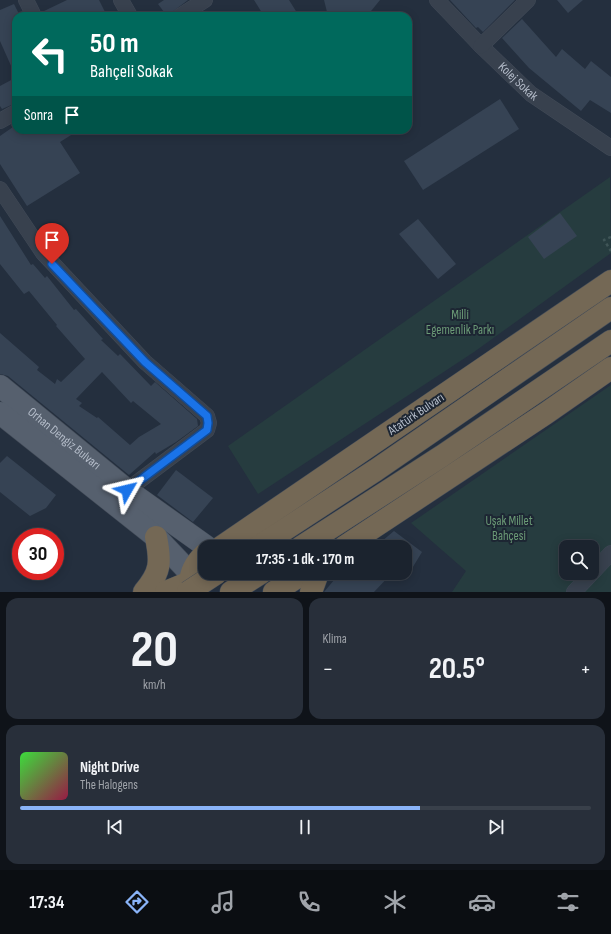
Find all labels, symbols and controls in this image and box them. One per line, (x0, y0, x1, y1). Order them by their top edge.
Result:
text: 50 m (90, 27, 139, 60)
icon: left (24, 28, 76, 80)
street label: Kolej Sokak (495, 59, 541, 104)
text: Bahçeli Sokak (90, 61, 173, 82)
icon: arrive (61, 104, 83, 126)
text: Sonra (24, 106, 53, 125)
pin (35, 223, 69, 264)
icon: arrive (41, 229, 63, 251)
park label: Milli Egemenlik Parkı (426, 307, 494, 338)
street label: Atatürk Bulvarı (384, 389, 447, 439)
street label: Orhan Dengiz Bulvarı (24, 404, 104, 473)
position arrow (106, 469, 148, 511)
park label: Uşak Millet Bahçesi (485, 513, 533, 544)
speed limit sign: 30 (12, 528, 64, 580)
map controls (559, 540, 599, 580)
button: search (559, 540, 599, 580)
text: 17:35 · 1 dk · 170 m (256, 550, 354, 569)
text: 20 (130, 619, 178, 682)
text: Klima (323, 631, 347, 647)
text: 20.5° (429, 651, 485, 687)
text: − (323, 656, 333, 683)
text: + (580, 656, 591, 683)
text: km/h (143, 677, 165, 693)
text: Night Drive (80, 758, 139, 777)
text: The Halogens (80, 777, 138, 793)
icon: previous (104, 816, 126, 838)
icon: pause (294, 816, 316, 838)
icon: next (485, 816, 507, 838)
icon: directions (123, 888, 151, 916)
icon: music (209, 888, 237, 916)
icon: phone (295, 888, 323, 916)
icon: climate (381, 888, 409, 916)
icon: car (468, 888, 496, 916)
icon: filters (554, 888, 582, 916)
text: 17:34 (29, 892, 64, 913)

